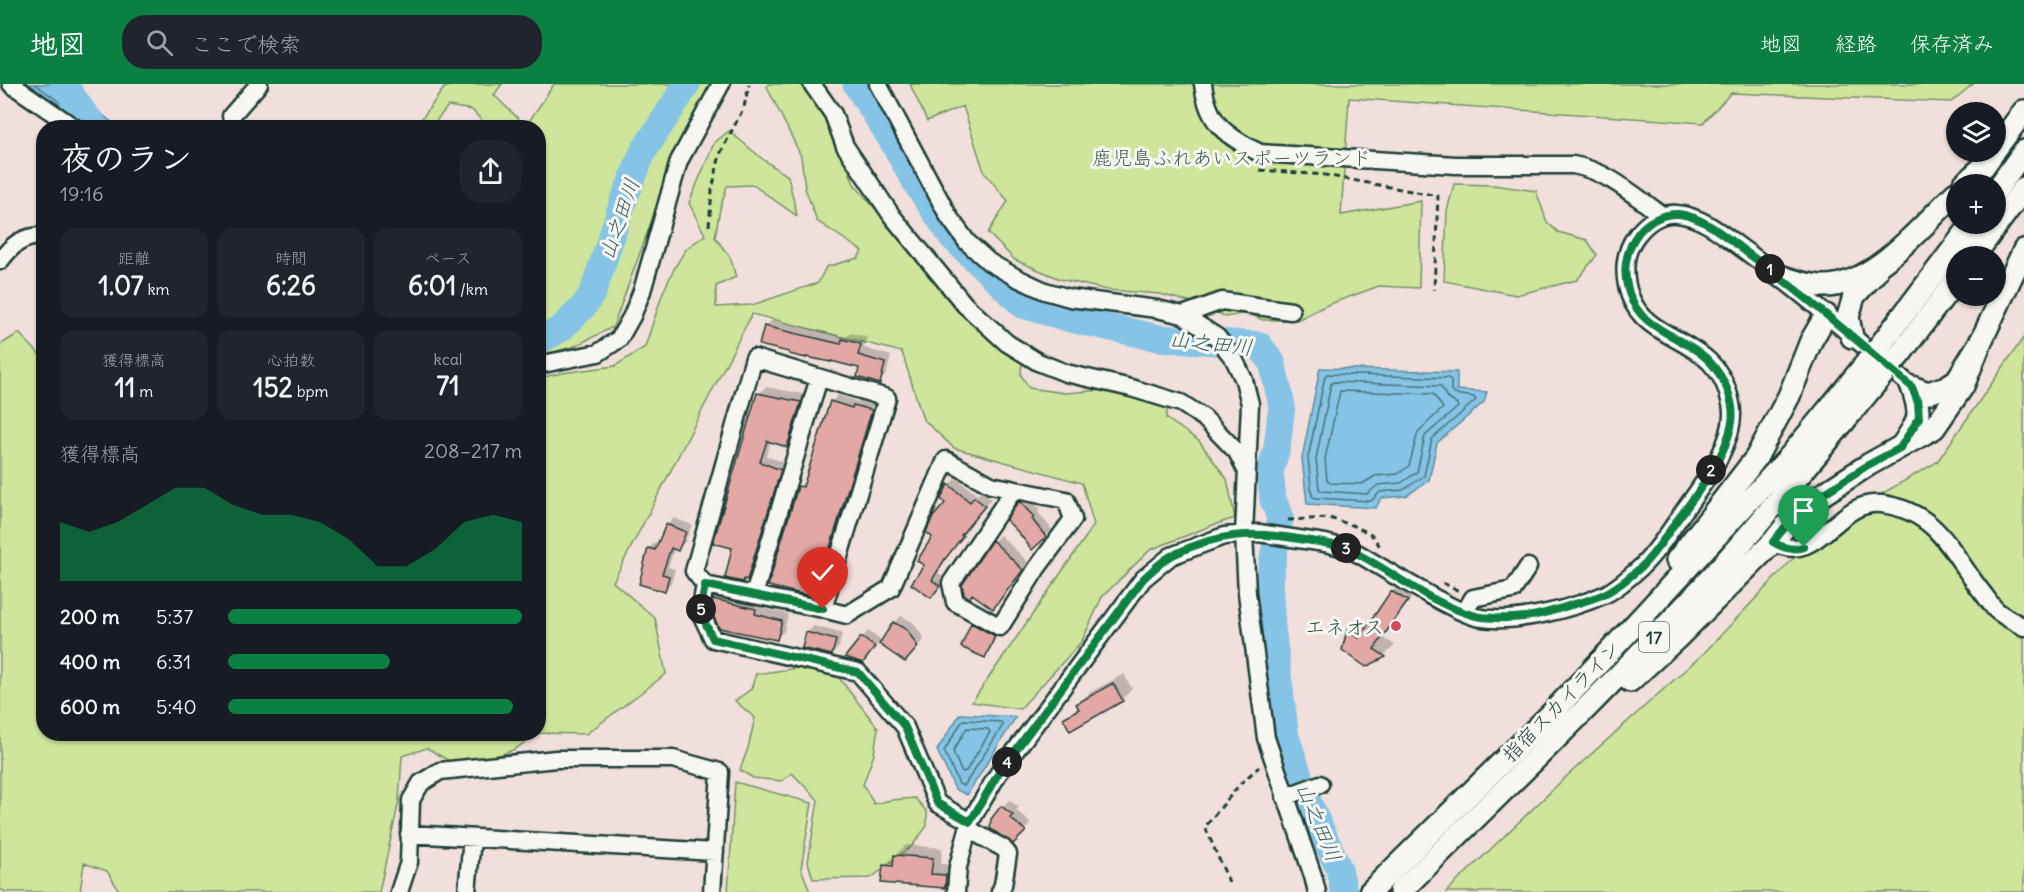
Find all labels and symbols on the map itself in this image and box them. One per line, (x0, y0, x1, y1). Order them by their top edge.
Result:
park label: 鹿児島ふれあいスポーツランド (1092, 145, 1372, 170)
water label: 山之田川 (593, 175, 645, 263)
pin: 1 (1755, 254, 1785, 284)
water label: 山之田川 (1168, 325, 1254, 361)
pin: 2 (1696, 455, 1726, 485)
pin (1778, 485, 1829, 547)
pin: 3 (1331, 533, 1361, 563)
pin (797, 547, 848, 609)
pin: 5 (686, 594, 716, 624)
place label: エネオス (1305, 614, 1384, 639)
marker: エネオス (1389, 619, 1403, 633)
road number: 17 (1639, 622, 1669, 652)
street label: 指宿スカイライン (1497, 635, 1625, 767)
pin: 4 (992, 747, 1022, 777)
water label: 山之田川 (1290, 778, 1348, 866)

